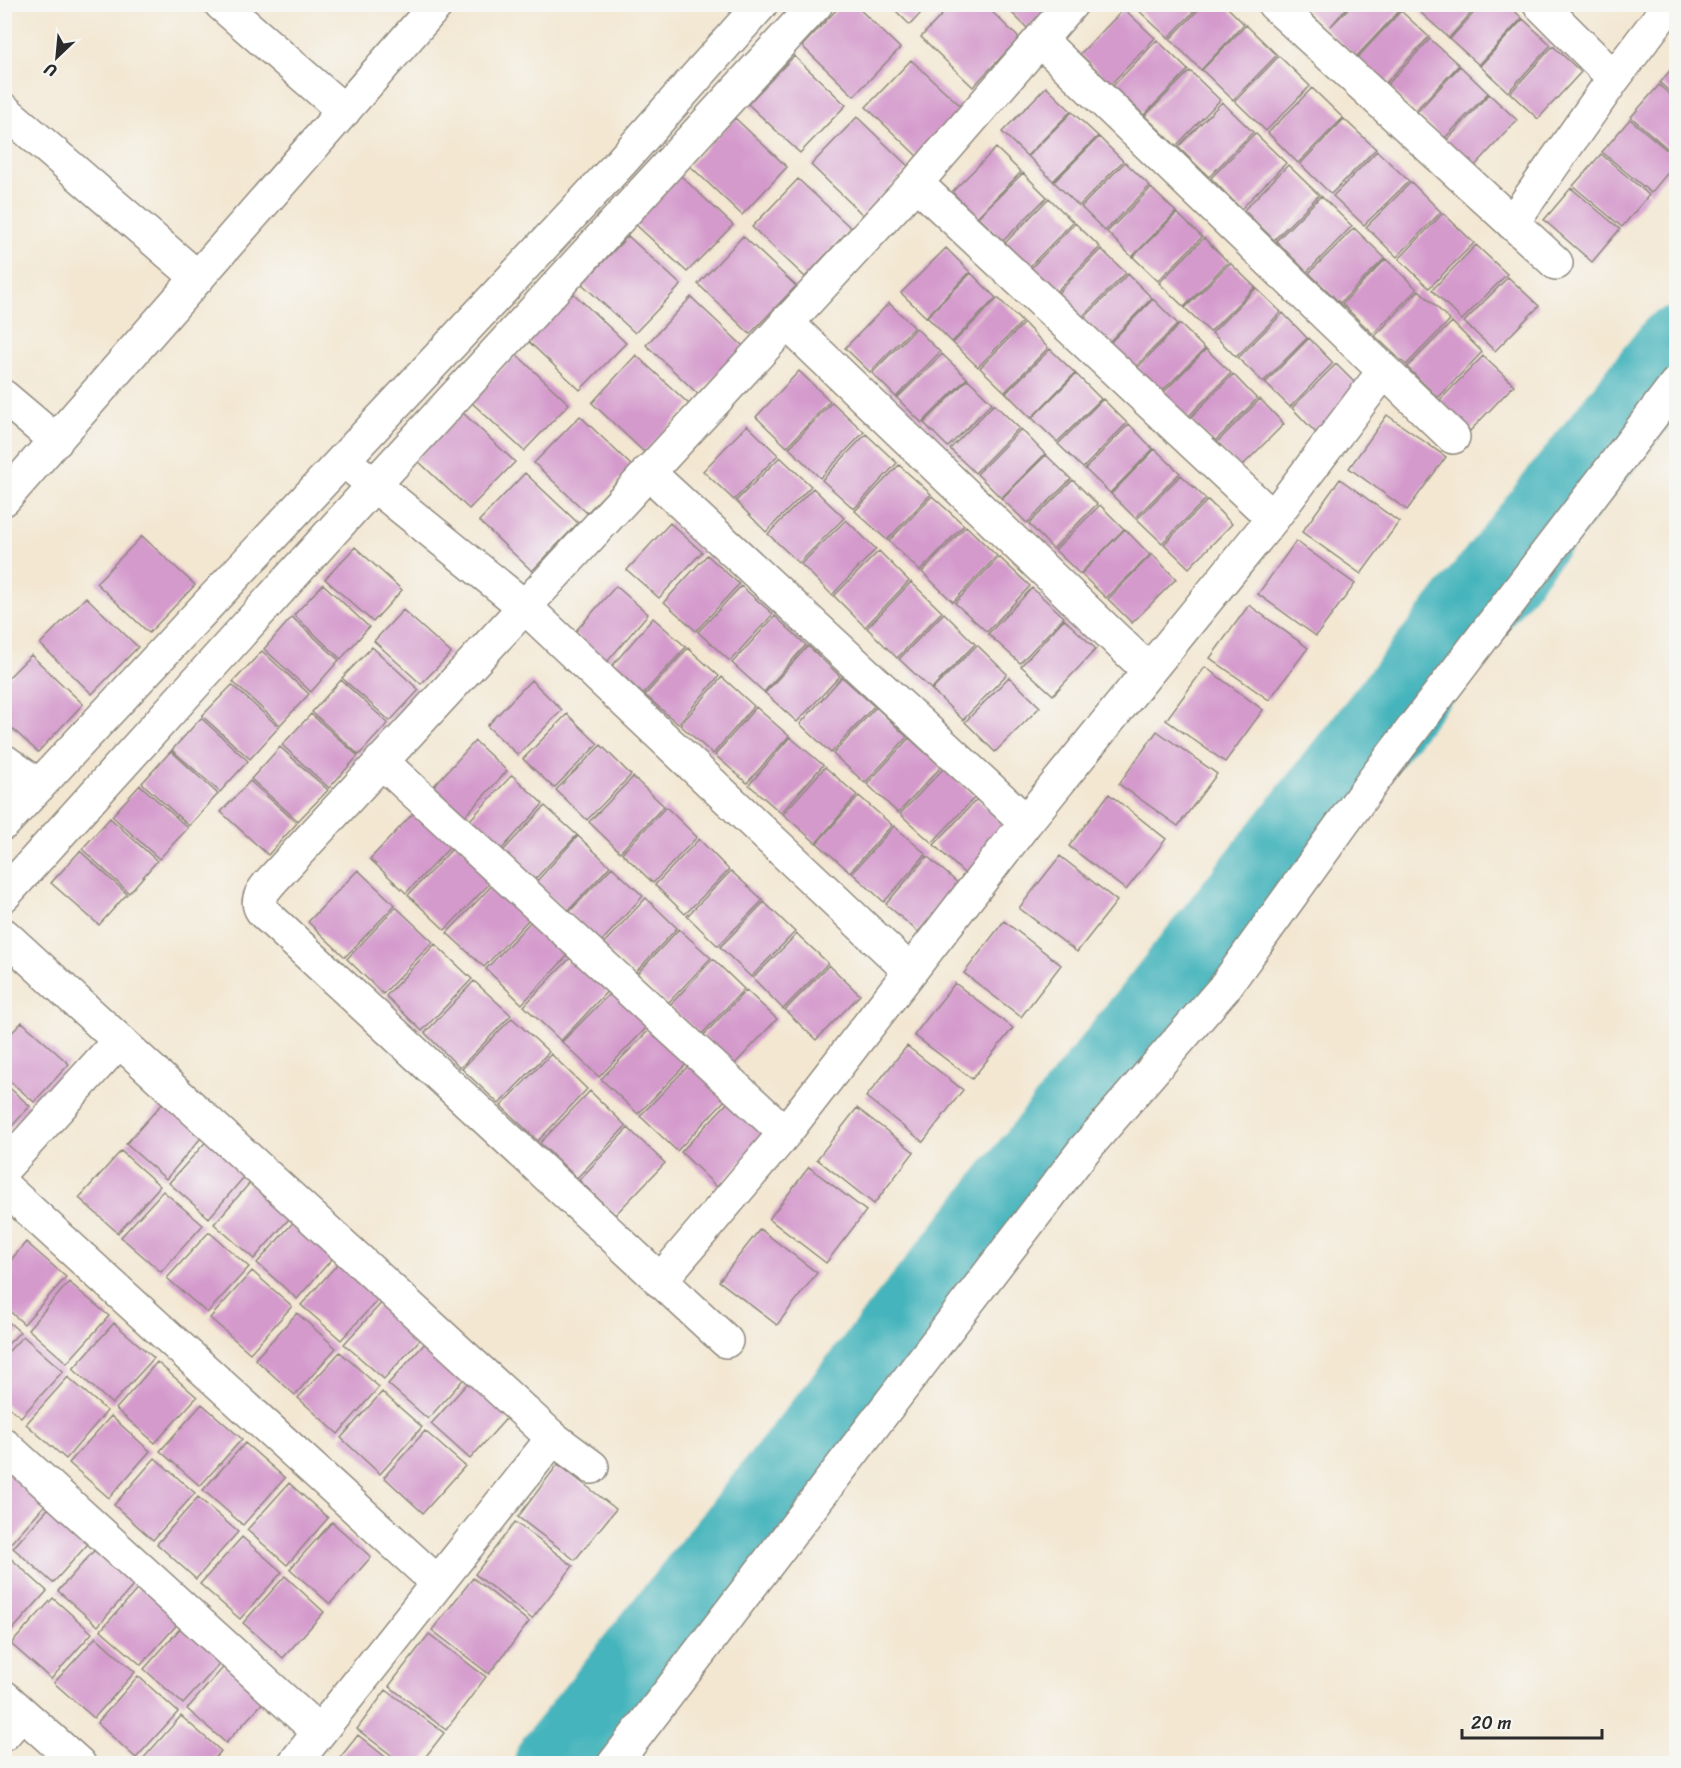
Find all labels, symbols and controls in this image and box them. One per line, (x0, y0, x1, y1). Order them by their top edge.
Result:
north arrow (27, 27, 87, 87)
text: U (38, 54, 62, 85)
scale bar (1462, 1702, 1602, 1740)
text: 20 m (1471, 1707, 1511, 1739)

